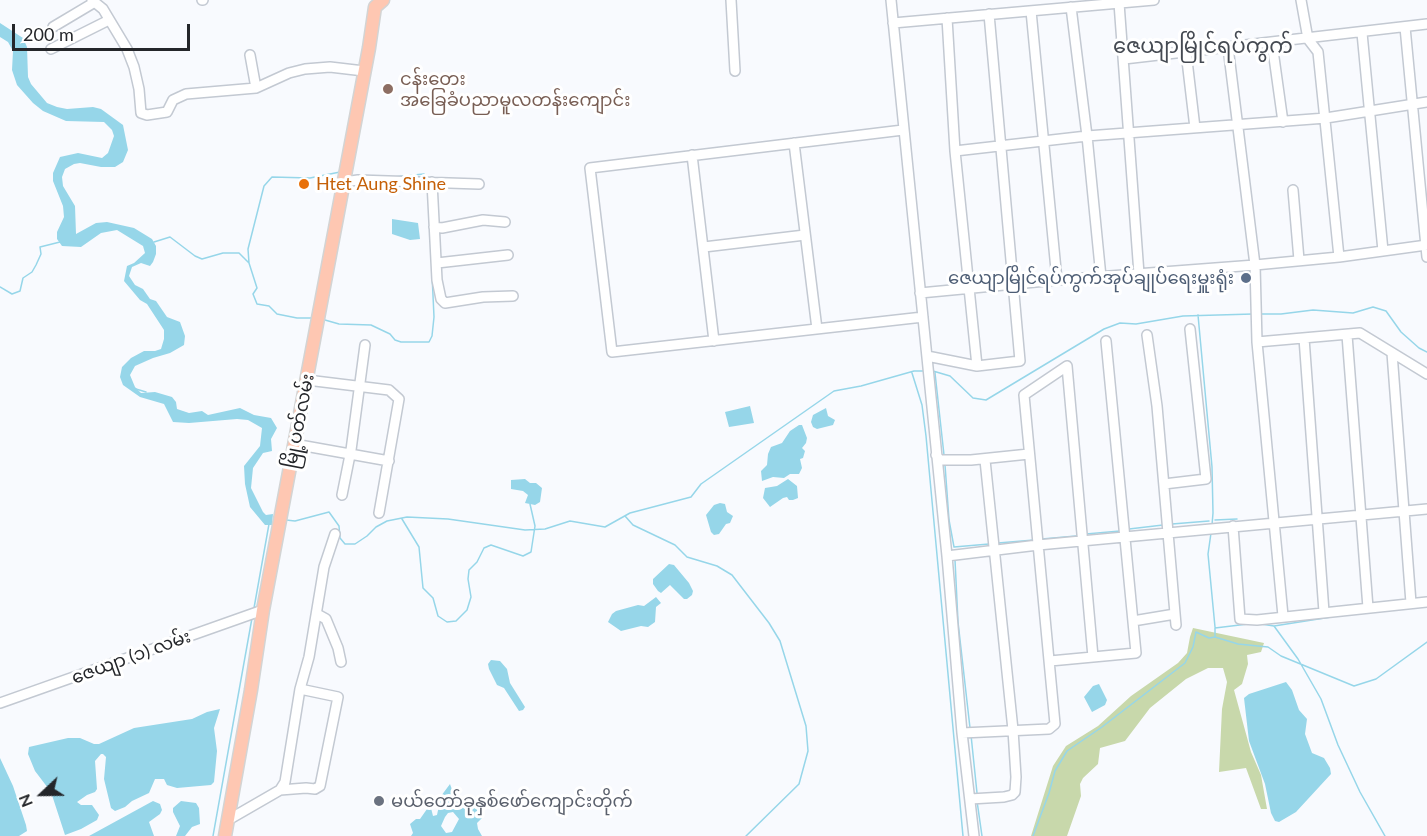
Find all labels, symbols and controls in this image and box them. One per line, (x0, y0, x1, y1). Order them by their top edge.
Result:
scale bar (15, 12, 194, 50)
text: 200 m (23, 23, 74, 45)
district label: ဇေယျာမြိုင်ရပ်ကွက် (1113, 33, 1293, 59)
place label: ငန်းတေး အခြေခံပညာမူလတန်းကျောင်း (400, 68, 630, 110)
marker: ငန်းတေး အခြေခံပညာမူလတန်းကျောင်း (381, 82, 395, 96)
place label: Htet Aung Shine (316, 173, 446, 195)
marker: Htet Aung Shine (297, 177, 311, 191)
place label: ဇေယျာမြိုင်ရပ်ကွက်အုပ်ချုပ်ရေးမှူးရုံး (948, 267, 1234, 289)
marker: ဇေယျာမြိုင်ရပ်ကွက်အုပ်ချုပ်ရေးမှူးရုံး (1239, 271, 1253, 285)
street label: မြို့ပတ်လမ်း (279, 372, 319, 470)
street label: ဇေယျာ (၁) လမ်း (68, 625, 194, 689)
north arrow (12, 764, 72, 824)
place label: မယ်တော်ခုနှစ်ဖော်ကျောင်းတိုက် (391, 790, 633, 812)
text: N (14, 792, 36, 810)
marker: မယ်တော်ခုနှစ်ဖော်ကျောင်းတိုက် (372, 794, 386, 808)

